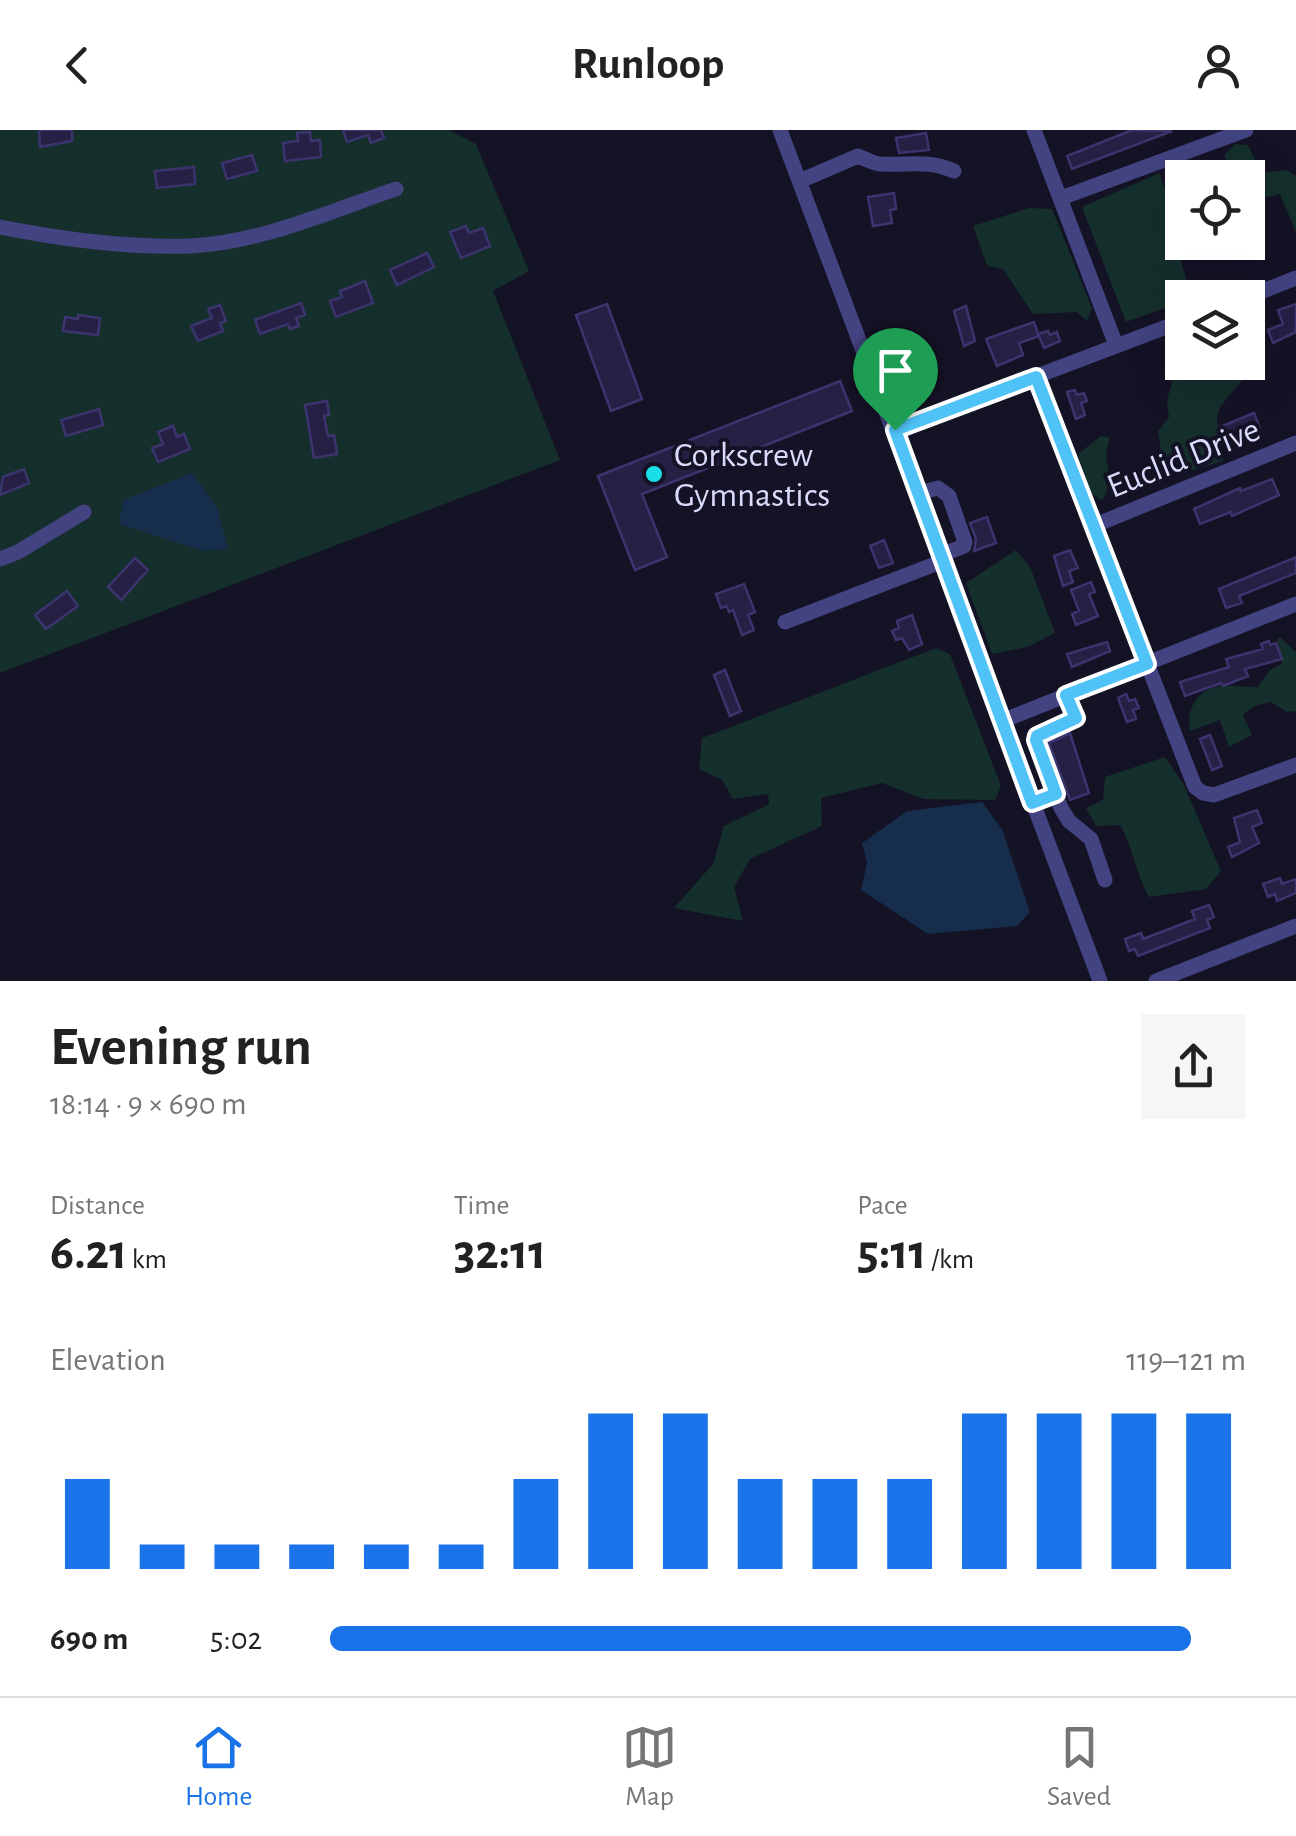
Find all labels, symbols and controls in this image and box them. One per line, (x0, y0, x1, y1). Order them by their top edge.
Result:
icon: back (50, 38, 105, 93)
icon: person (1191, 38, 1246, 93)
text: Runloop (572, 42, 724, 87)
map controls (1165, 160, 1265, 380)
button: locate (1165, 160, 1265, 260)
button: layers (1165, 280, 1265, 380)
pin (853, 328, 938, 431)
icon: arrive (868, 343, 923, 398)
street label: Euclid Drive (1102, 412, 1265, 505)
place label: Corkscrew Gymnastics (674, 438, 830, 513)
marker: Corkscrew Gymnastics (643, 463, 665, 485)
button: share (1141, 1014, 1246, 1119)
text: Evening run (50, 1020, 312, 1075)
text: 18:14 · 9 × 690 m (50, 1088, 247, 1120)
text: Distance (50, 1192, 145, 1220)
text: Time (454, 1192, 509, 1220)
text: Pace (857, 1192, 908, 1220)
text: 6.21 (50, 1228, 127, 1278)
text: 32:11 (454, 1228, 546, 1278)
text: 5:11 (857, 1228, 926, 1278)
text: km (127, 1246, 167, 1274)
text: /km (926, 1246, 974, 1274)
text: Elevation (50, 1344, 166, 1376)
text: 119–121 m (1126, 1344, 1246, 1376)
text: 690 m (50, 1623, 128, 1655)
text: 5:02 (210, 1623, 262, 1655)
tab: Home (185, 1720, 252, 1814)
tab: Map (622, 1720, 677, 1814)
tab: Saved (1047, 1720, 1111, 1814)

